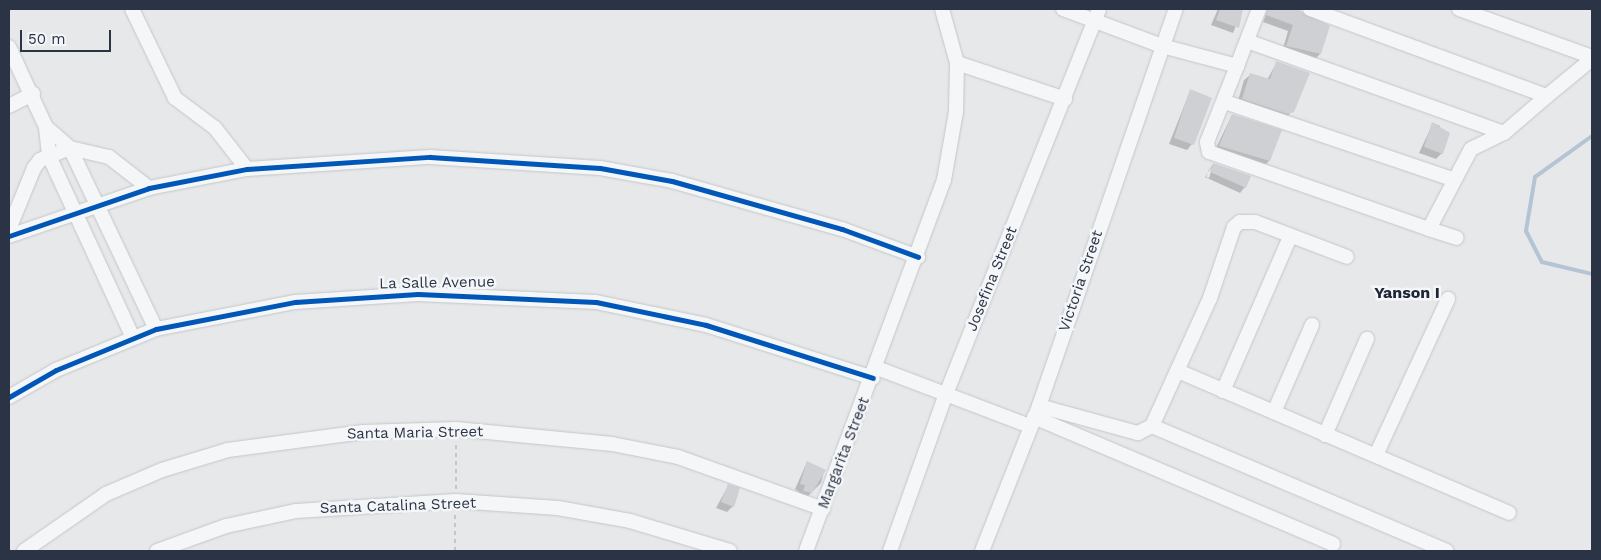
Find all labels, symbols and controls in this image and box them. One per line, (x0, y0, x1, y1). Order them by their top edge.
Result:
scale bar (22, 20, 114, 52)
text: 50 m (28, 30, 65, 48)
street label: Josefina Street (963, 224, 1021, 334)
street label: Victoria Street (1055, 228, 1107, 334)
street label: La Salle Avenue (379, 273, 495, 293)
district label: Yanson I (1374, 283, 1440, 303)
street label: Margarita Street (814, 394, 874, 512)
street label: Santa Maria Street (346, 423, 484, 443)
street label: Santa Catalina Street (319, 494, 477, 518)

